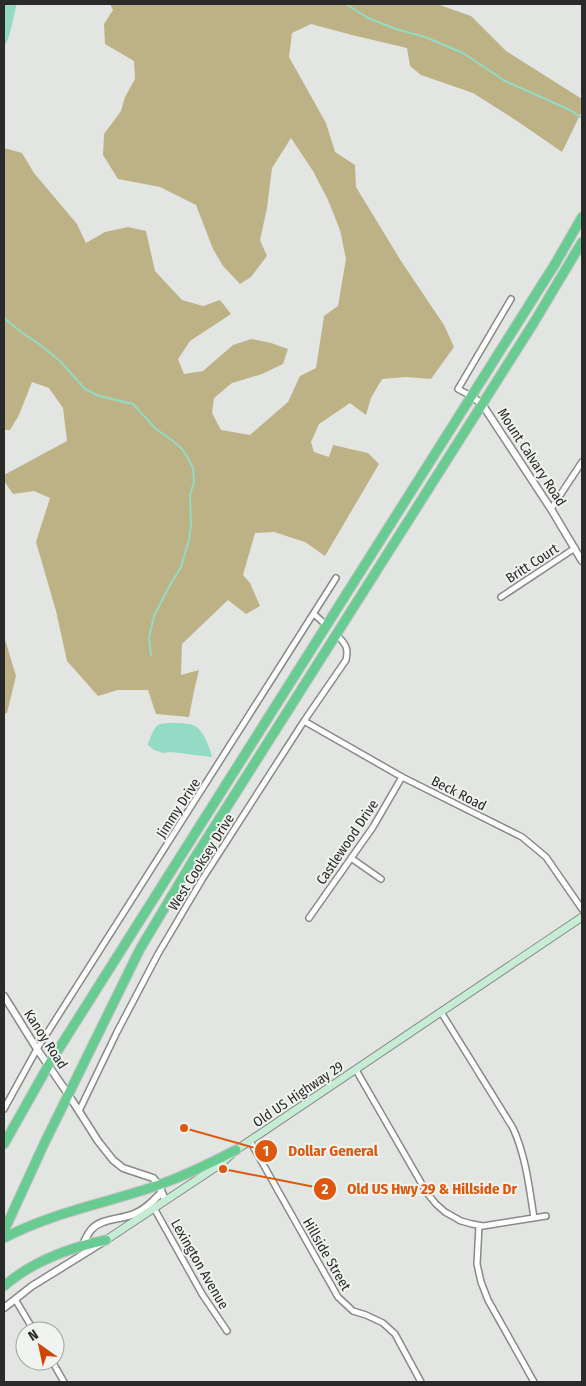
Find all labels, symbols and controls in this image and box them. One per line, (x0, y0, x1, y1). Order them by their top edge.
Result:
street label: Mount Calvary Road (494, 405, 570, 509)
street label: Britt Court (503, 540, 562, 587)
street label: Beck Road (428, 772, 489, 815)
street label: Jimmy Drive (153, 775, 204, 841)
street label: Castlewood Drive (313, 796, 382, 888)
street label: West Cooksey Drive (165, 811, 238, 914)
street label: Kanoy Road (20, 1006, 71, 1072)
street label: Old US Highway 29 (250, 1058, 347, 1131)
callout: Dollar General (254, 1136, 388, 1166)
text: 1 (263, 1142, 269, 1160)
text: Dollar General (288, 1142, 379, 1160)
callout: Old US Hwy 29 & Hillside Dr (312, 1174, 527, 1204)
text: 2 (321, 1180, 329, 1198)
text: Old US Hwy 29 & Hillside Dr (347, 1180, 518, 1198)
street label: Hillside Street (299, 1215, 354, 1294)
street label: Lexington Avenue (167, 1216, 232, 1312)
north arrow (15, 1321, 65, 1371)
text: N (25, 1326, 41, 1345)

